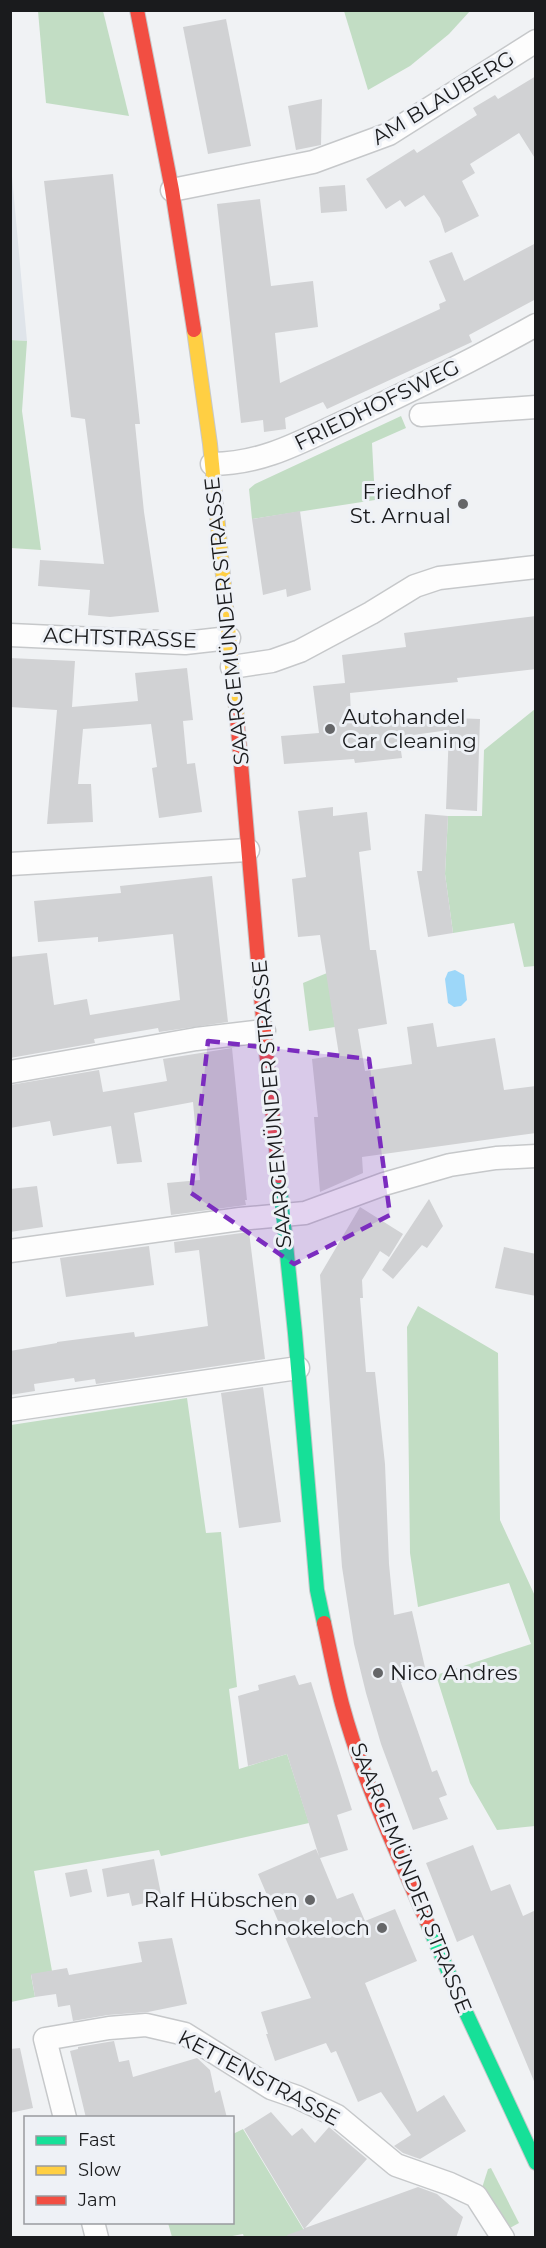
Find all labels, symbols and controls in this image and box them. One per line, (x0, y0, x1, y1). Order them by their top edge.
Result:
street label: AM BLAUBERG (367, 45, 518, 150)
street label: FRIEDHOFSWEG (290, 354, 463, 455)
street label: SAARGEMÜNDER STRASSE (199, 476, 254, 766)
place label: Friedhof St. Arnual (350, 479, 452, 528)
marker: Friedhof St. Arnual (456, 497, 470, 511)
street label: ACHTSTRASSE (43, 622, 197, 653)
place label: Autohandel Car Cleaning (342, 704, 477, 753)
marker: Autohandel Car Cleaning (323, 722, 337, 736)
street label: SAARGEMÜNDER STRASSE (246, 959, 297, 1249)
place label: Nico Andres (390, 1660, 518, 1685)
marker: Nico Andres (371, 1666, 385, 1680)
street label: SAARGEMÜNDER STRASSE (346, 1739, 477, 2017)
place label: Ralf Hübschen (144, 1887, 298, 1912)
marker: Ralf Hübschen (303, 1893, 317, 1907)
place label: Schnokeloch (234, 1915, 370, 1940)
marker: Schnokeloch (375, 1921, 389, 1935)
street label: KETTENSTRASSE (174, 2024, 344, 2131)
legend (24, 2116, 234, 2224)
text: Fast (78, 2129, 116, 2151)
text: Slow (78, 2159, 121, 2181)
text: Jam (77, 2189, 117, 2211)

